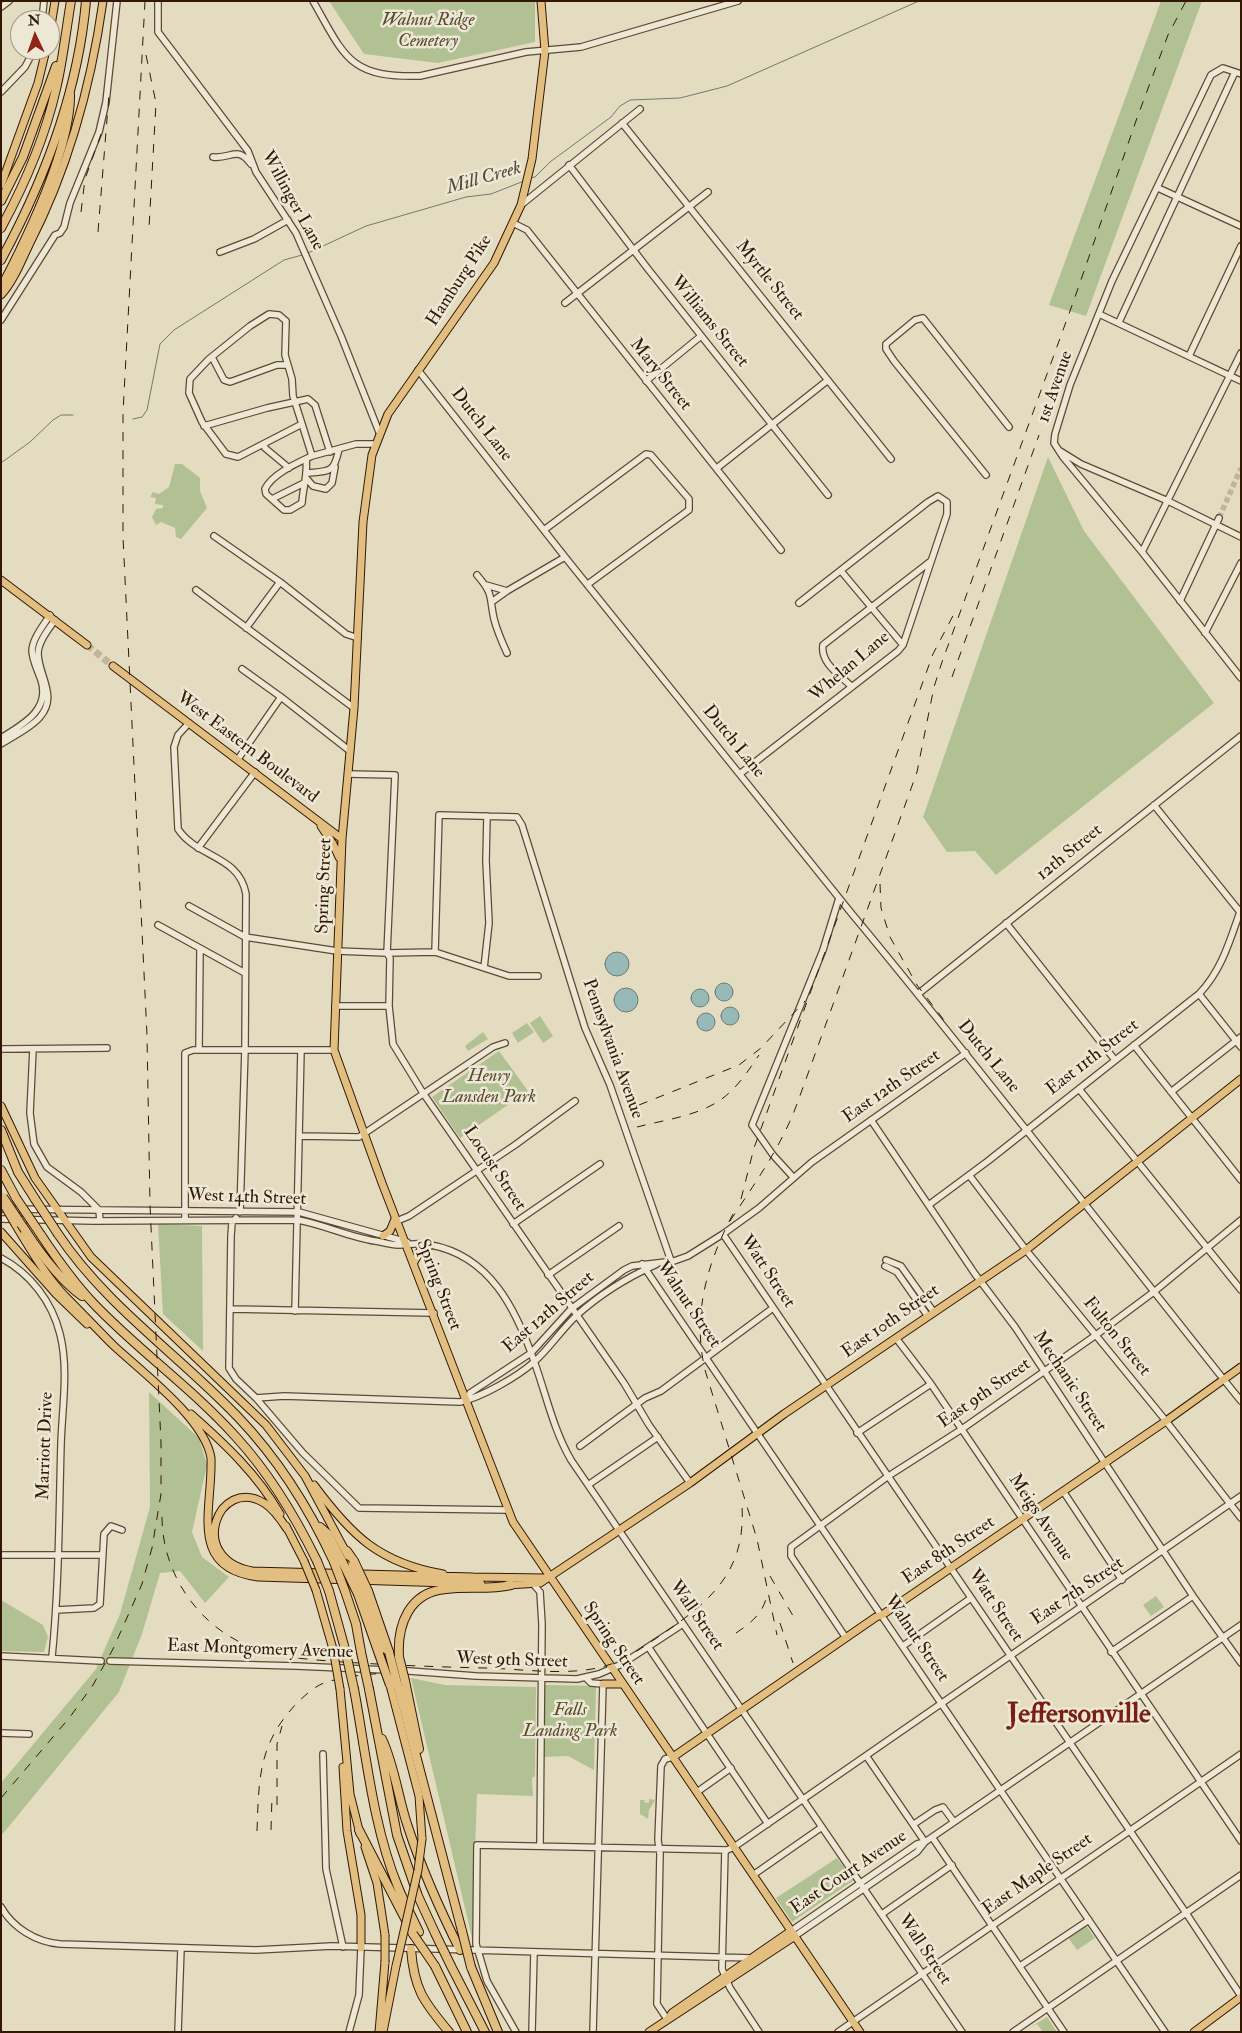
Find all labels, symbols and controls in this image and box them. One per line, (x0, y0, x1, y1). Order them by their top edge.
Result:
north arrow (10, 10, 60, 60)
park label: Walnut Ridge Cemetery (381, 10, 475, 52)
text: N (28, 12, 41, 29)
street label: Willinger Lane (256, 147, 328, 255)
water label: Mill Creek (444, 157, 524, 201)
street label: Hamburg Pike (422, 231, 498, 331)
street label: Myrtle Street (730, 237, 808, 325)
street label: Williams Street (665, 272, 753, 372)
street label: Mary Street (624, 335, 696, 415)
street label: 1st Avenue (1034, 348, 1078, 426)
street label: Dutch Lane (446, 384, 516, 466)
street label: Whelan Lane (806, 627, 894, 707)
street label: West Eastern Boulevard (172, 688, 322, 808)
street label: Dutch Lane (697, 701, 769, 783)
street label: 12th Street (1033, 820, 1107, 886)
street label: Spring Street (313, 838, 337, 934)
street label: Pennsylvania Avenue (577, 976, 647, 1122)
street label: East 11th Street (1042, 1015, 1144, 1101)
street label: Dutch Lane (952, 1016, 1024, 1098)
street label: East 12th Street (839, 1045, 945, 1129)
park label: Henry Lansden Park (442, 1066, 536, 1108)
street label: Locust Street (458, 1123, 530, 1215)
street label: West 14th Street (187, 1185, 307, 1211)
street label: Watt Street (735, 1232, 799, 1312)
street label: Spring Street (411, 1236, 465, 1334)
street label: Walnut Street (651, 1257, 725, 1353)
street label: East 12th Street (499, 1267, 599, 1359)
street label: East 10th Street (838, 1280, 944, 1364)
street label: Fulton Street (1078, 1293, 1154, 1381)
street label: Mechanic Street (1027, 1327, 1111, 1437)
street label: East 9th Street (935, 1354, 1035, 1434)
street label: Marriott Drive (33, 1392, 59, 1500)
street label: Meigs Avenue (1003, 1470, 1077, 1566)
street label: East 8th Street (899, 1512, 999, 1590)
street label: East 7th Street (1028, 1553, 1128, 1631)
street label: Watt Street (963, 1566, 1027, 1646)
street label: Wall Street (664, 1577, 728, 1655)
street label: Walnut Street (879, 1591, 953, 1687)
street label: Spring Street (577, 1598, 649, 1690)
street label: East Montgomery Avenue (166, 1636, 354, 1664)
street label: West 9th Street (456, 1648, 568, 1674)
district label: Jeffersonville (1007, 1699, 1151, 1733)
park label: Falls Landing Park (523, 1700, 617, 1742)
street label: East Court Avenue (787, 1826, 911, 1920)
street label: East Maple Street (979, 1829, 1097, 1921)
street label: Wall Street (893, 1911, 955, 1989)

